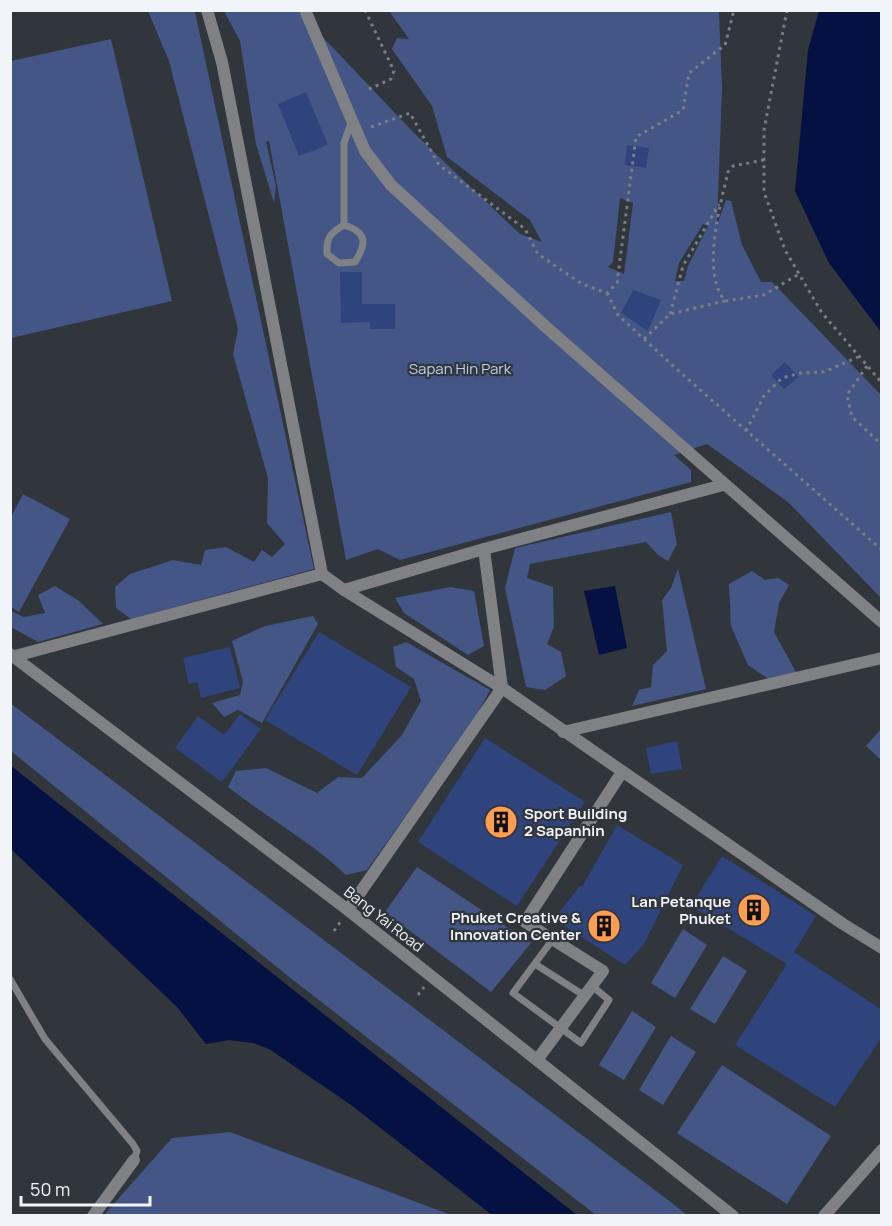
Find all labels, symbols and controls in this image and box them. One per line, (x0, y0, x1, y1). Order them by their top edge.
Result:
park label: Sapan Hin Park (409, 358, 512, 379)
place label: Sport Building 2 Sapanhin (524, 803, 627, 841)
building icon: Sport Building 2 Sapanhin (483, 804, 519, 840)
street label: Bang Yai Road (340, 881, 428, 957)
place label: Lan Petanque Phuket (631, 891, 731, 929)
building icon: Lan Petanque Phuket (736, 892, 772, 928)
place label: Phuket Creative & Innovation Center (450, 907, 581, 945)
building icon: Phuket Creative & Innovation Center (586, 908, 622, 944)
scale bar (21, 1169, 150, 1207)
text: 50 m (30, 1177, 70, 1201)

